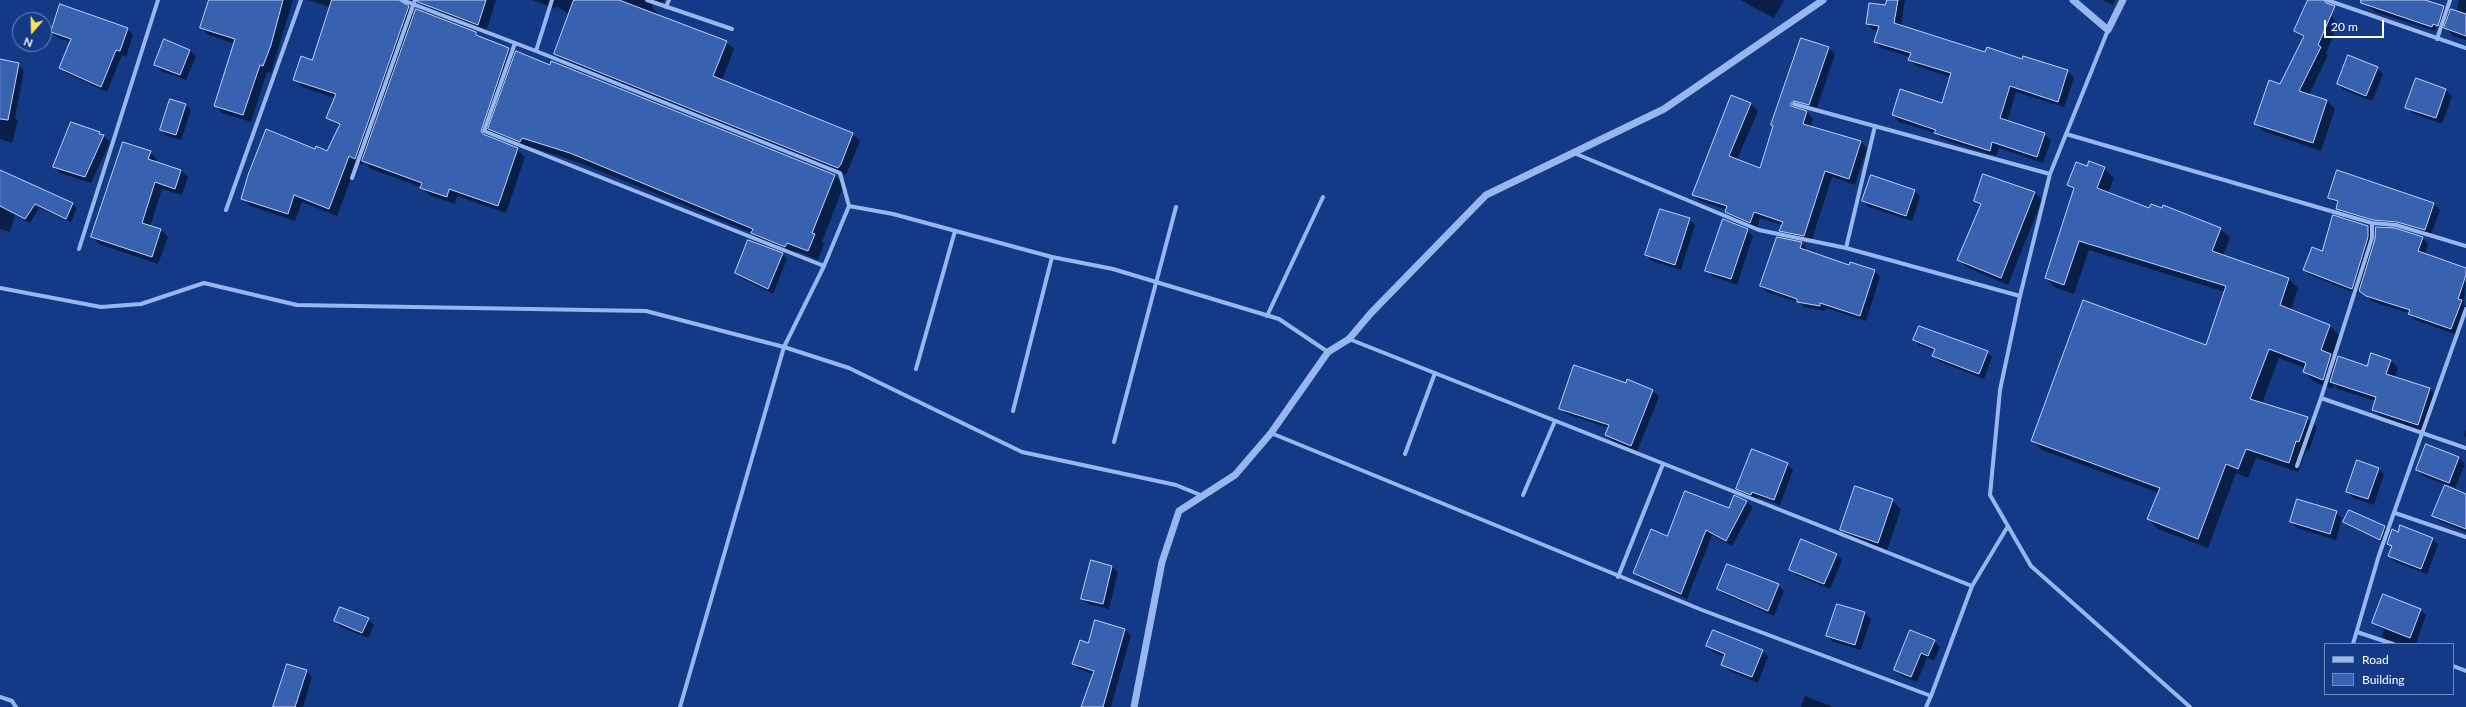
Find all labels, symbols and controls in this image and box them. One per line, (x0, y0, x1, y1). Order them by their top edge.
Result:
north arrow (12, 12, 52, 52)
scale bar (2326, 12, 2386, 38)
text: 20 m (2331, 19, 2358, 34)
text: N (22, 35, 34, 50)
legend (2324, 643, 2454, 695)
text: Road (2362, 652, 2389, 667)
text: Building (2362, 672, 2405, 687)

